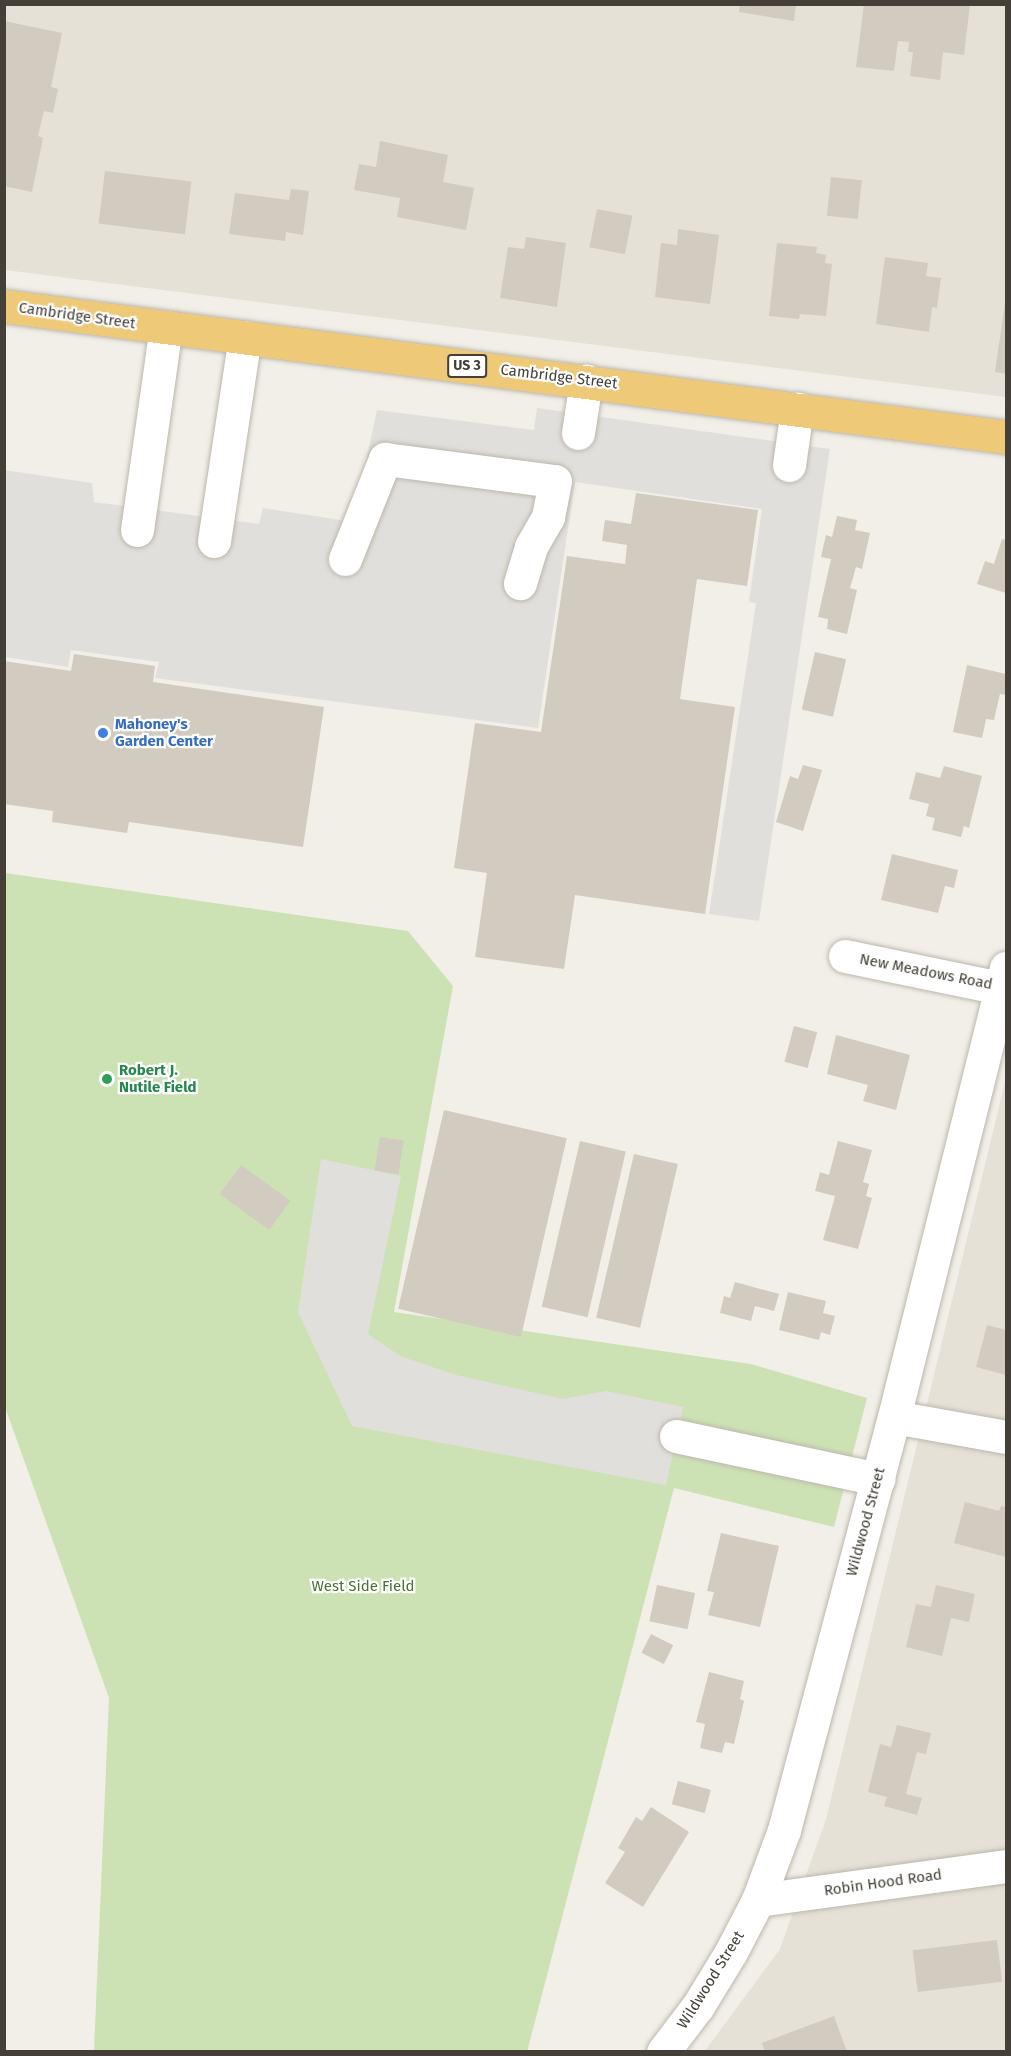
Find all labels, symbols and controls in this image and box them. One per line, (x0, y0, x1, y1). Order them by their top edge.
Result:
street label: Cambridge Street (18, 299, 136, 333)
road number: US 3 (446, 355, 488, 377)
street label: Cambridge Street (500, 361, 618, 393)
place label: Mahoney's Garden Center (115, 715, 213, 750)
marker: Mahoney's Garden Center (96, 726, 110, 740)
street label: New Meadows Road (858, 950, 994, 994)
place label: Robert J. Nutile Field (119, 1061, 197, 1096)
marker: Robert J. Nutile Field (100, 1072, 114, 1086)
street label: Wildwood Street (843, 1466, 889, 1578)
park label: West Side Field (312, 1578, 414, 1596)
street label: Robin Hood Road (823, 1866, 943, 1900)
street label: Wildwood Street (674, 1928, 748, 2032)

